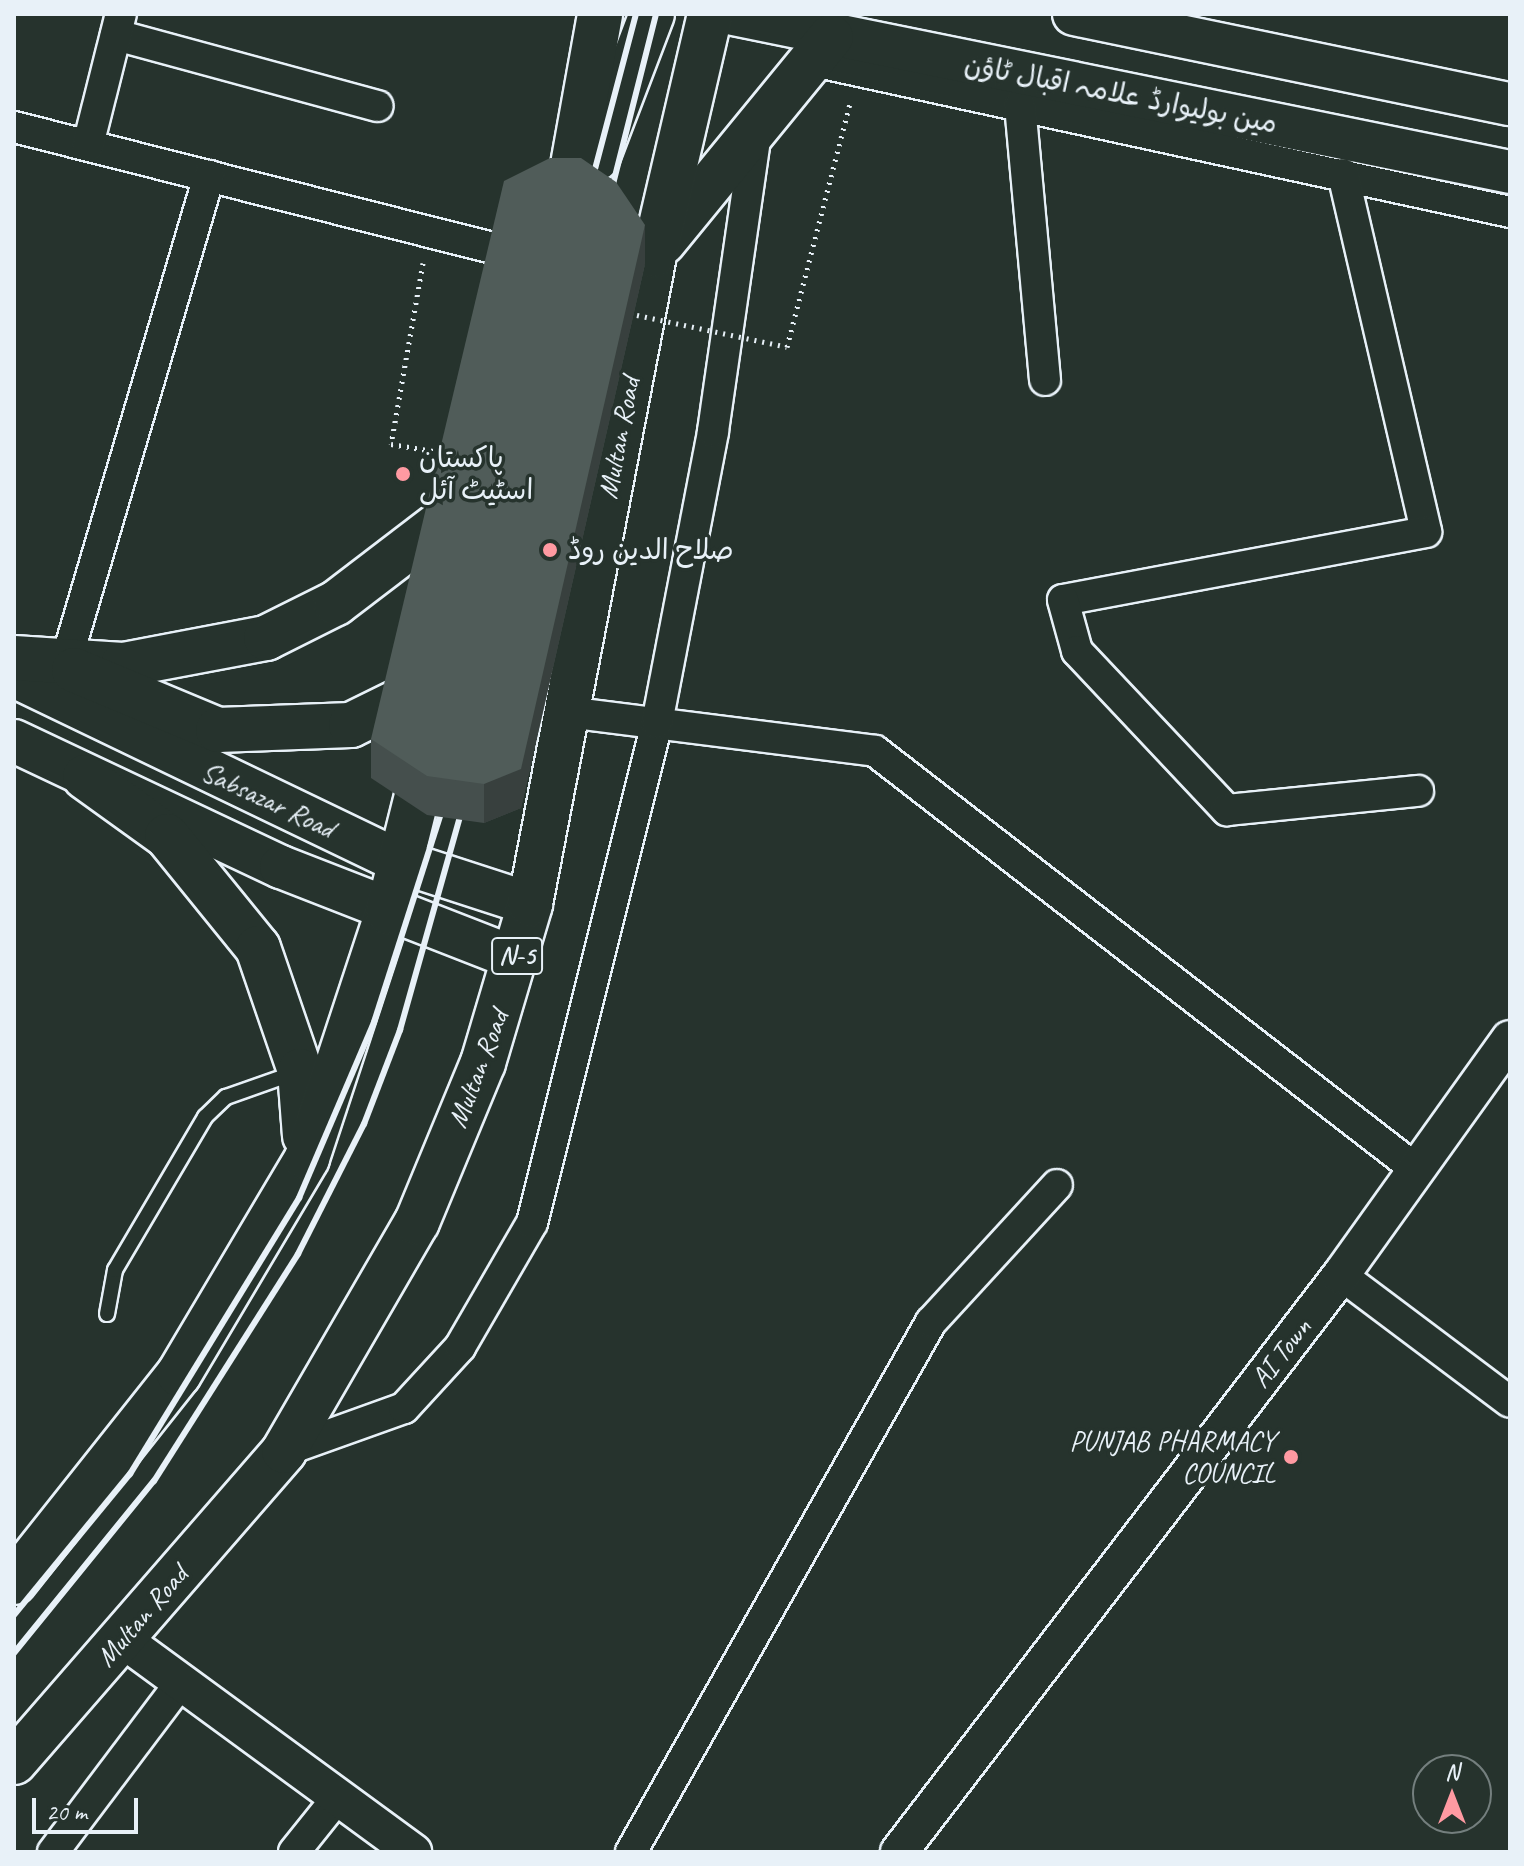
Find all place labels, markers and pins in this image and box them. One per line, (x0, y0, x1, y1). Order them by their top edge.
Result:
place label: پاکستان اسٹیٹ آئل (419, 441, 533, 507)
marker: پاکستان اسٹیٹ آئل (394, 465, 412, 483)
place label: صلاح الدین روڈ (568, 533, 734, 567)
marker: صلاح الدین روڈ (539, 539, 561, 561)
place label: PUNJAB PHARMACY COUNCIL (1072, 1424, 1275, 1490)
marker: PUNJAB PHARMACY COUNCIL (1282, 1448, 1300, 1466)

